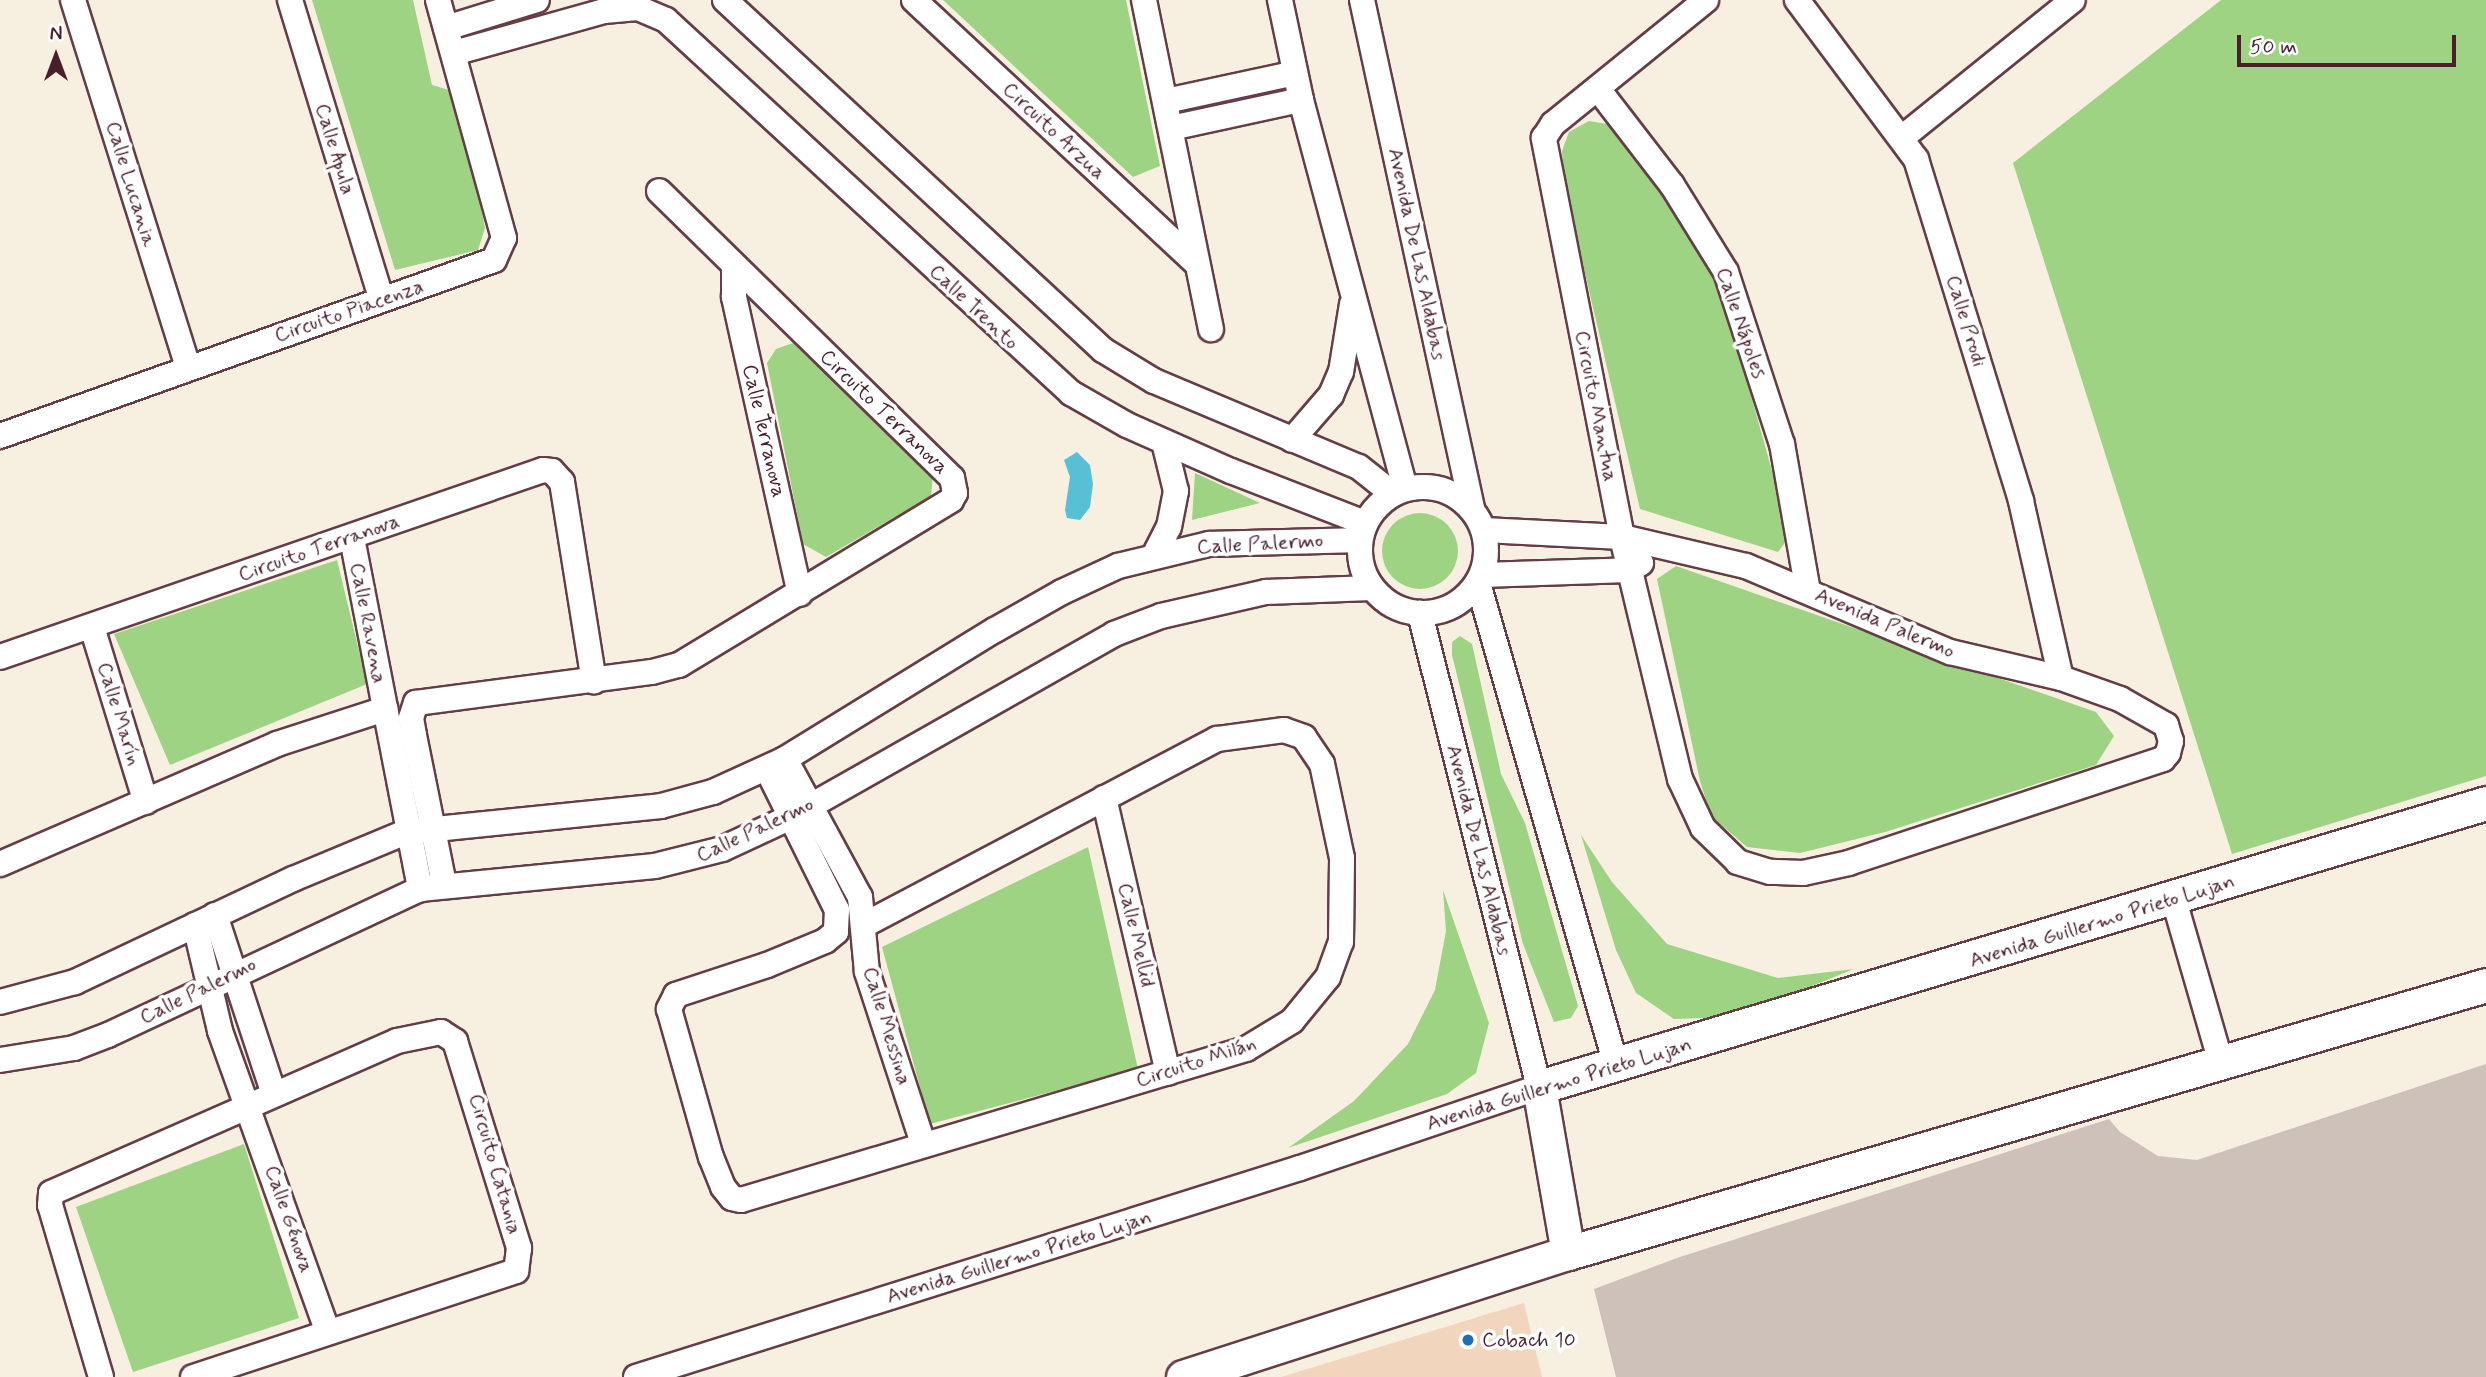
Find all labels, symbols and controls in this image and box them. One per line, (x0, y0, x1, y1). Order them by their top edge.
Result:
north arrow (21, 21, 91, 91)
scale bar (2241, 21, 2460, 65)
text: N (50, 22, 62, 47)
text: 50 m (2250, 33, 2297, 61)
street label: Circuito Arzua (998, 78, 1110, 184)
street label: Calle Apula (309, 100, 361, 198)
street label: Calle Lucania (101, 120, 161, 248)
street label: Avenida De Las Aldabas (1382, 145, 1452, 363)
street label: Calle Trento (924, 259, 1024, 355)
street label: Calle Nápoles (1710, 264, 1772, 382)
street label: Calle Prodi (1940, 272, 1992, 370)
street label: Circuito Piacenza (269, 273, 429, 349)
street label: Circuito Mantua (1570, 331, 1622, 481)
street label: Circuito Terranova (818, 347, 950, 477)
street label: Calle Terranova (737, 362, 791, 500)
street label: Circuito Terranova (239, 510, 399, 586)
street label: Calle Palermo (1198, 528, 1322, 560)
street label: Calle Ravena (344, 561, 392, 685)
street label: Avenida Palermo (1812, 582, 1958, 664)
street label: Calle Marín (92, 660, 146, 768)
street label: Avenida De Las Aldabas (1440, 742, 1518, 958)
street label: Calle Palermo (694, 793, 816, 867)
street label: Avenida Guillermo Prieto Lujan (1963, 868, 2241, 974)
street label: Calle Mellid (1112, 880, 1160, 990)
street label: Calle Palermo (137, 953, 259, 1029)
street label: Calle Messina (857, 962, 917, 1090)
street label: Circuito Milán (1133, 1031, 1259, 1093)
street label: Avenida Guillermo Prieto Lujan (1420, 1031, 1698, 1137)
street label: Circuito Catania (462, 1088, 528, 1240)
street label: Calle Génova (259, 1162, 319, 1276)
street label: Avenida Guillermo Prieto Lujan (880, 1204, 1158, 1310)
place label: Cobach 10 (1482, 1327, 1576, 1353)
marker: Cobach 10 (1460, 1332, 1476, 1348)

